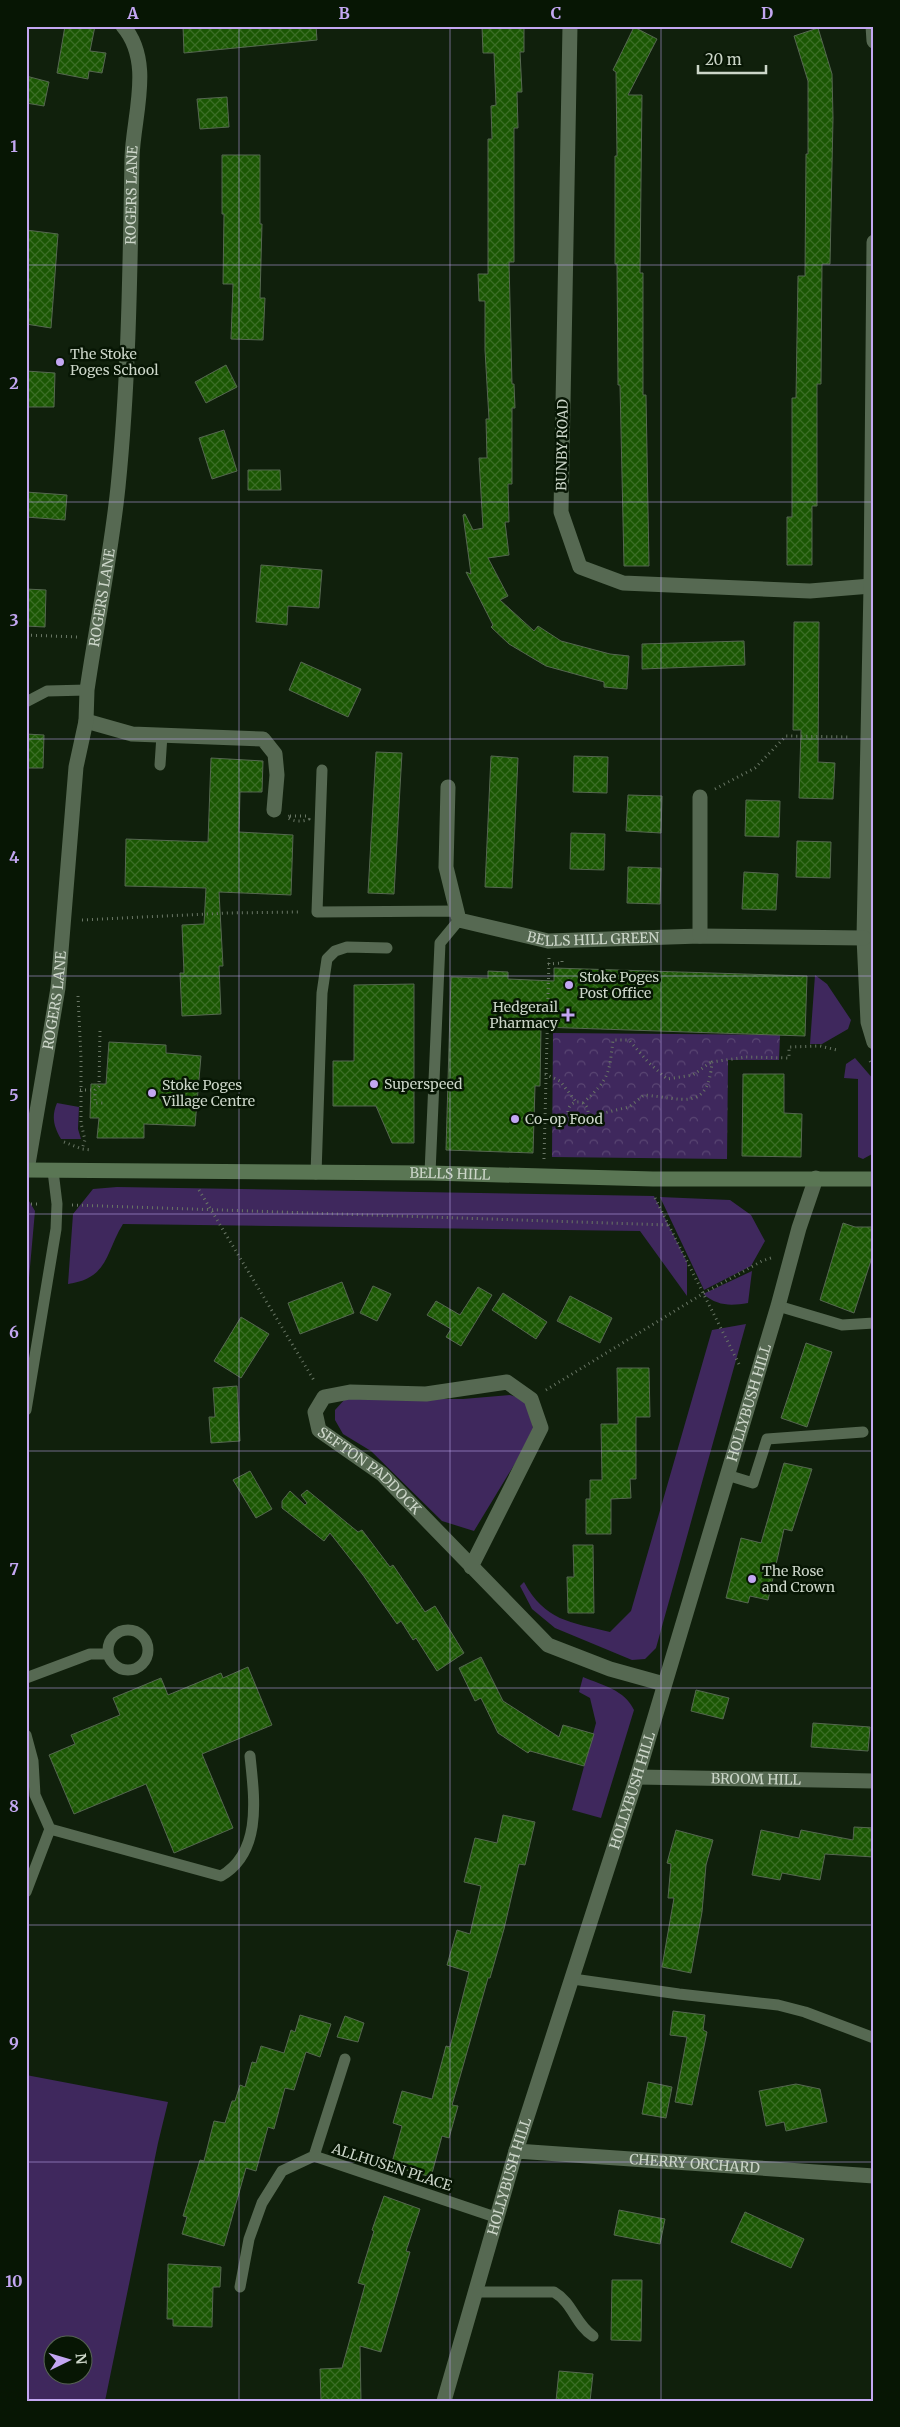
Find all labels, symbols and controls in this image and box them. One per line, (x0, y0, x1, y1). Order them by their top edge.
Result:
text: A (126, 3, 139, 23)
text: B (338, 3, 350, 23)
text: C (551, 3, 561, 23)
text: D (761, 3, 773, 23)
scale bar (698, 42, 765, 74)
text: 20 m (705, 50, 742, 69)
text: 1 (10, 136, 18, 156)
street label: ROGERS LANE (121, 145, 142, 245)
place label: The Stoke Poges School (70, 345, 159, 379)
marker: The Stoke Poges School (54, 356, 66, 368)
text: 2 (9, 373, 19, 393)
street label: BUNBY ROAD (552, 398, 572, 491)
street label: ROGERS LANE (85, 547, 119, 648)
text: 3 (9, 610, 19, 630)
text: 4 (9, 847, 19, 867)
street label: BELLS HILL GREEN (525, 927, 660, 950)
street label: ROGERS LANE (39, 950, 70, 1051)
place label: Stoke Poges Post Office (579, 968, 659, 1002)
marker: Stoke Poges Post Office (563, 979, 575, 991)
place label: Hedgerail Pharmacy (489, 998, 559, 1032)
marker: Hedgerail Pharmacy (562, 1009, 574, 1021)
place label: Superspeed (384, 1075, 463, 1093)
place label: Stoke Poges Village Centre (161, 1076, 255, 1110)
marker: Superspeed (368, 1078, 380, 1090)
text: 5 (9, 1085, 19, 1105)
marker: Stoke Poges Village Centre (146, 1087, 158, 1099)
place label: Co-op Food (525, 1110, 604, 1128)
marker: Co-op Food (509, 1113, 521, 1125)
street label: BELLS HILL (410, 1164, 491, 1184)
text: 6 (9, 1322, 19, 1342)
street label: HOLLYBUSH HILL (723, 1341, 775, 1464)
street label: SEFTON PADDOCK (314, 1423, 426, 1519)
text: 7 (9, 1559, 19, 1579)
place label: The Rose and Crown (762, 1562, 835, 1596)
marker: The Rose and Crown (746, 1573, 758, 1585)
street label: HOLLYBUSH HILL (605, 1729, 659, 1851)
street label: BROOM HILL (711, 1769, 802, 1789)
text: 8 (9, 1796, 19, 1816)
text: 9 (9, 2033, 19, 2053)
street label: HOLLYBUSH HILL (483, 2115, 535, 2237)
street label: ALLHUSEN PLACE (329, 2139, 454, 2195)
street label: CHERRY ORCHARD (629, 2150, 761, 2177)
text: 10 (5, 2271, 23, 2291)
north arrow (42, 2334, 92, 2384)
text: N (72, 2353, 90, 2365)

